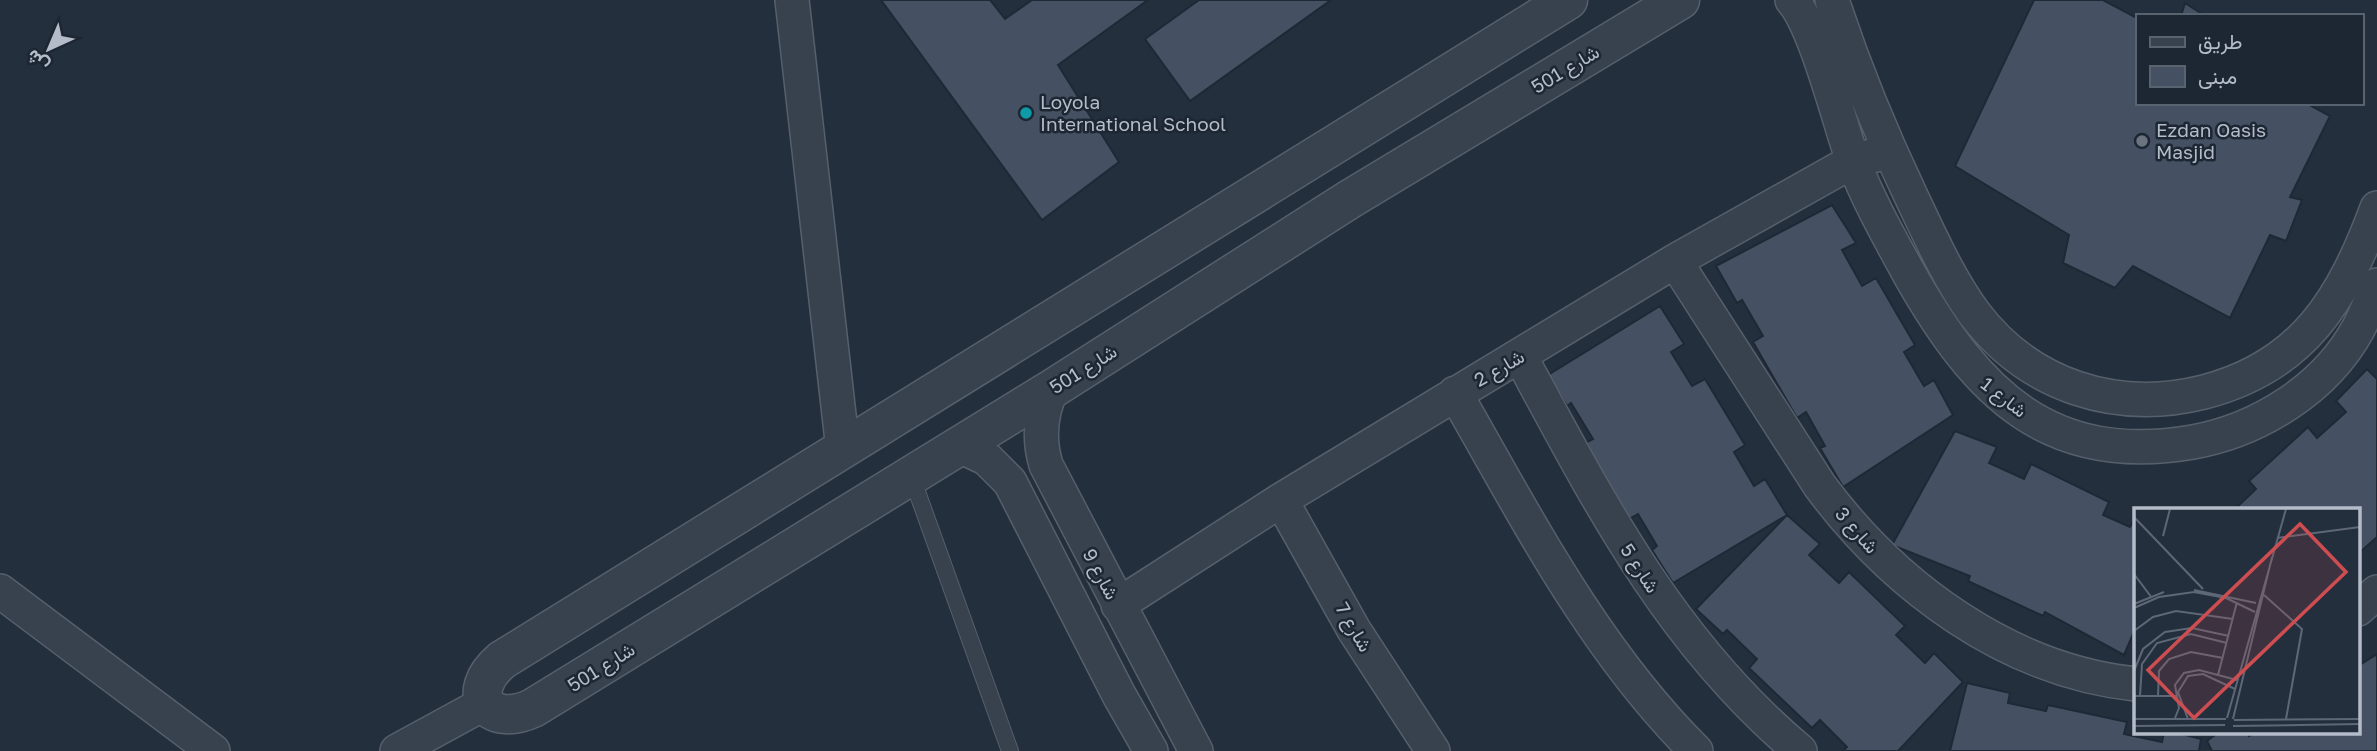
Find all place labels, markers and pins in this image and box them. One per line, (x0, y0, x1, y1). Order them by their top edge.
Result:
place label: Loyola International School (1040, 90, 1226, 135)
marker: Loyola International School (1018, 105, 1034, 121)
place label: Ezdan Oasis Masjid (2156, 118, 2266, 163)
marker: Ezdan Oasis Masjid (2134, 133, 2150, 149)

